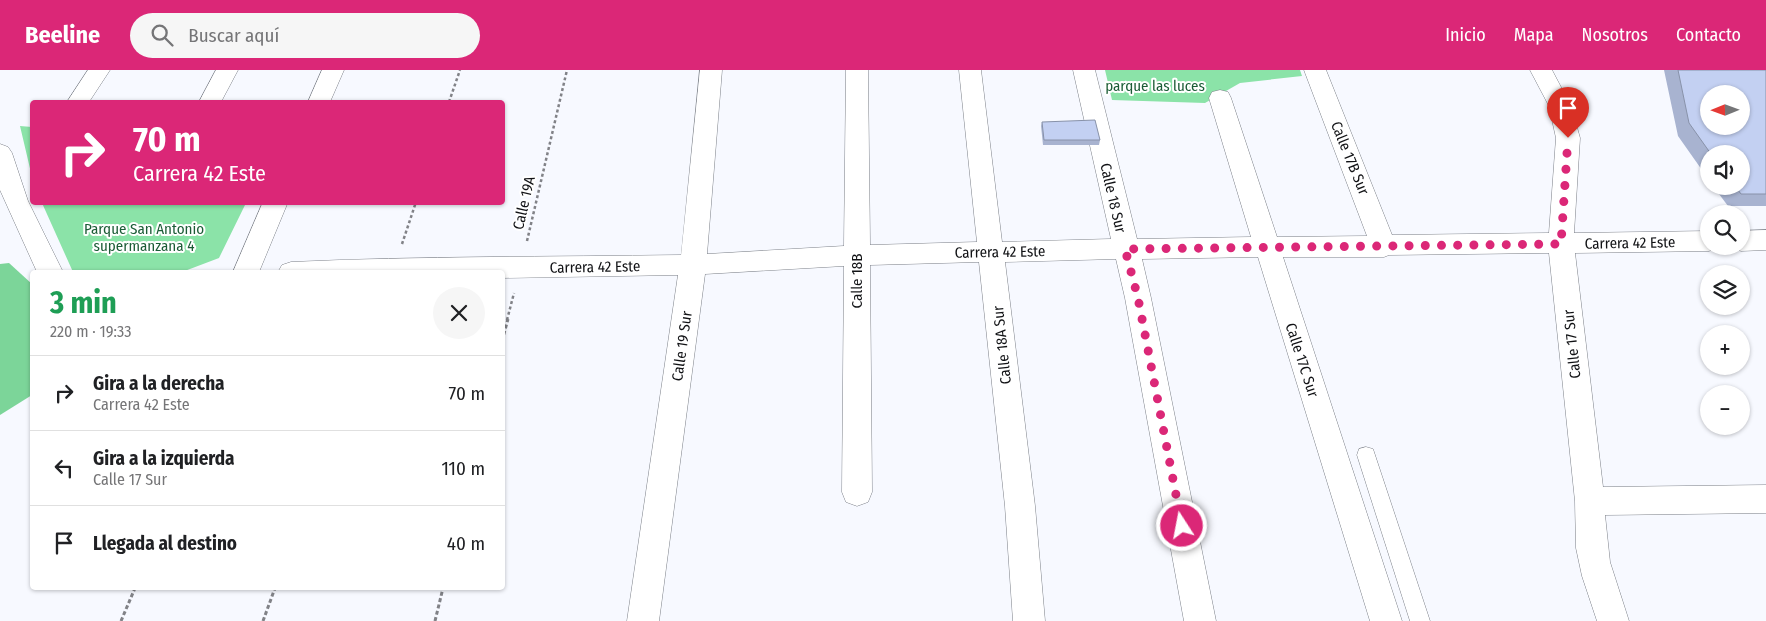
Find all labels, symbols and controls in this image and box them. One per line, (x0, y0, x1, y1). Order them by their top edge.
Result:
search box (130, 13, 480, 58)
text: Beeline (25, 21, 100, 49)
icon: search (148, 21, 176, 49)
text: Buscar aquí (188, 24, 279, 47)
text: Inicio (1445, 24, 1486, 46)
text: Mapa (1514, 24, 1554, 46)
text: Nosotros (1582, 24, 1648, 46)
text: Contacto (1676, 24, 1741, 46)
park label: parque las luces (1105, 77, 1205, 95)
north arrow (1700, 85, 1750, 135)
map controls (1700, 85, 1750, 435)
pin (1547, 87, 1589, 138)
icon: arrive (1554, 94, 1582, 122)
text: 70 m (133, 118, 201, 160)
street label: Calle 17B Sur (1327, 119, 1373, 198)
icon: right (50, 120, 115, 185)
button: sound (1700, 145, 1750, 195)
text: Carrera 42 Este (133, 160, 266, 187)
street label: Calle 18 Sur (1096, 161, 1130, 235)
street label: Calle 19A (509, 174, 539, 232)
button: search (1700, 205, 1750, 255)
park label: Parque San Antonio supermanzana 4 (84, 220, 204, 255)
street label: Carrera 42 Este (1585, 233, 1675, 253)
street label: Carrera 42 Este (955, 242, 1045, 262)
street label: Calle 18B (848, 253, 866, 309)
street label: Carrera 42 Este (550, 257, 640, 277)
button: layers (1700, 265, 1750, 315)
text: 3 min (50, 285, 117, 321)
button: close (433, 287, 485, 339)
street label: Calle 18A Sur (989, 304, 1015, 385)
street label: Calle 17 Sur (1559, 308, 1585, 379)
street label: Calle 19 Sur (668, 309, 696, 382)
street label: Calle 17C Sur (1282, 321, 1323, 400)
text: 220 m · 19:33 (50, 322, 131, 341)
button: + (1700, 325, 1750, 375)
text: Gira a la derecha (93, 372, 225, 395)
icon: right (50, 379, 78, 407)
text: 70 m (449, 382, 485, 405)
button: − (1700, 385, 1750, 435)
text: Carrera 42 Este (93, 395, 190, 414)
text: Gira a la izquierda (93, 447, 235, 470)
icon: left (50, 454, 78, 482)
text: 110 m (441, 457, 485, 480)
text: Calle 17 Sur (93, 470, 167, 489)
position arrow (1155, 499, 1207, 551)
icon: arrive (50, 529, 78, 557)
text: Llegada al destino (93, 532, 237, 555)
text: 40 m (447, 532, 485, 555)

